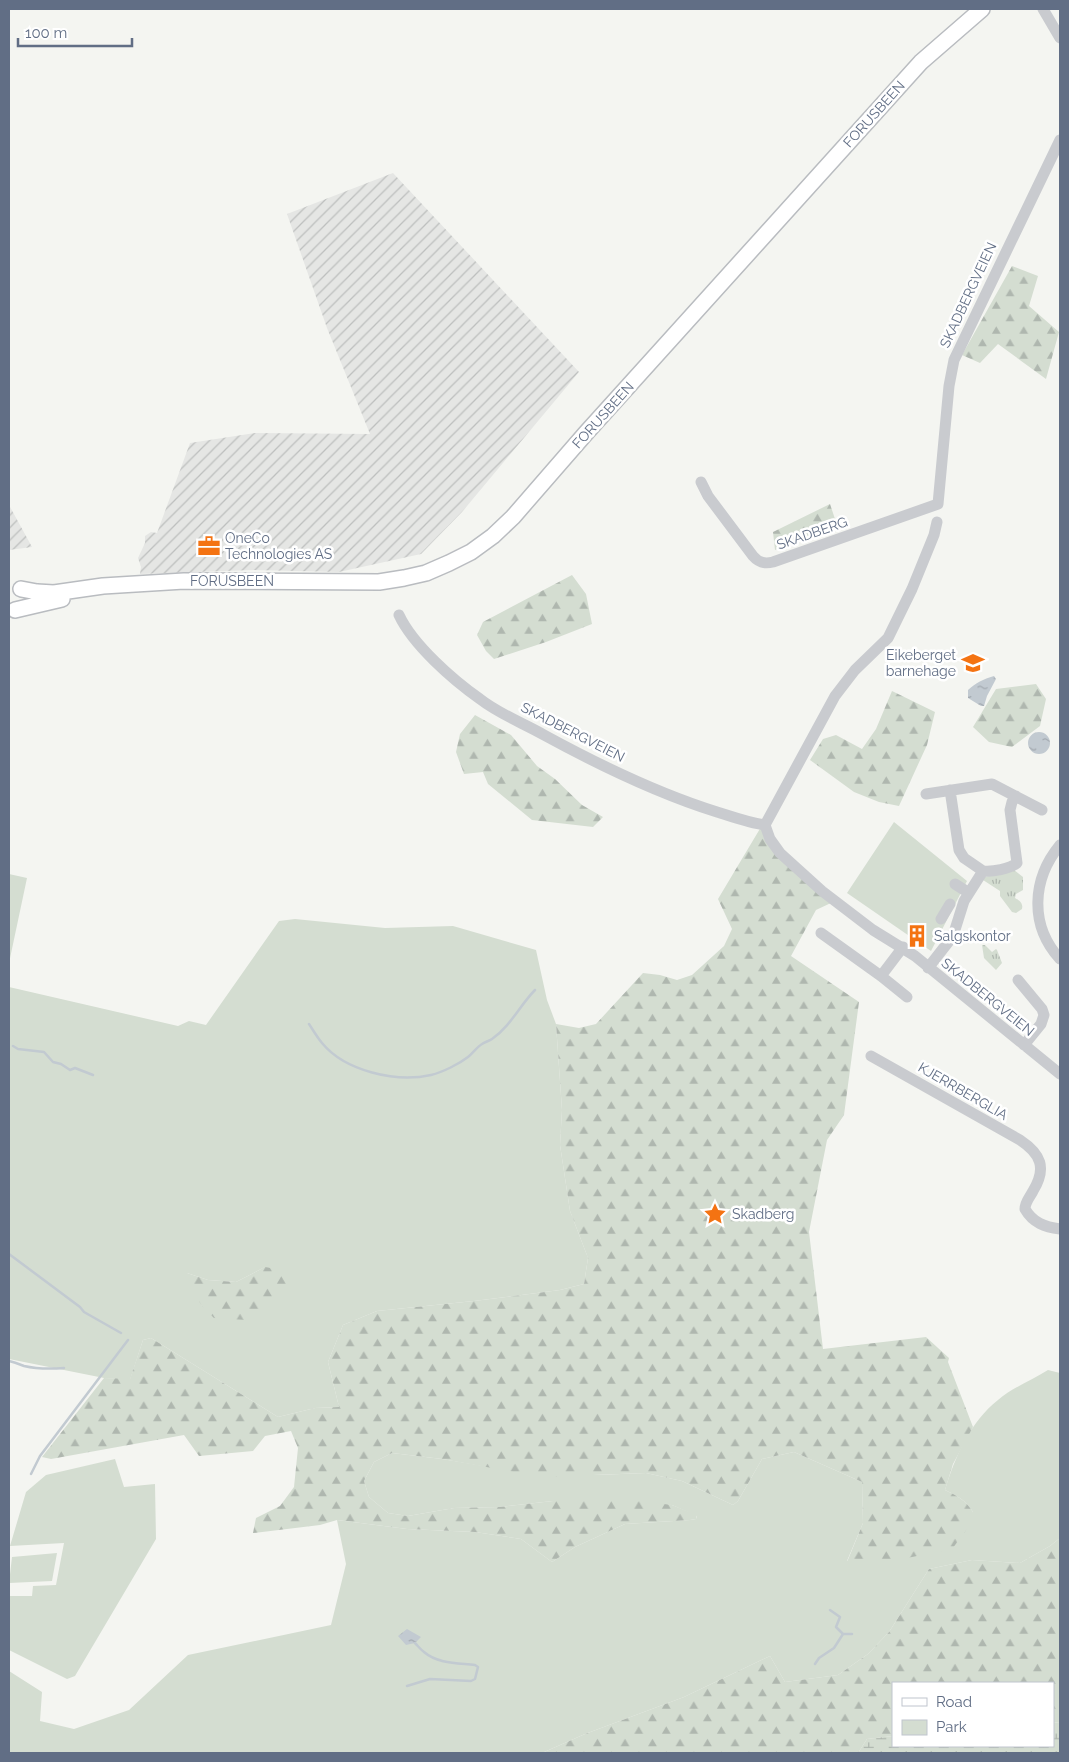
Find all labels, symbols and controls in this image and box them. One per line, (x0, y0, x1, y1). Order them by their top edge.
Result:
scale bar (18, 15, 131, 47)
text: 100 m (25, 24, 67, 42)
street label: FORUSBEEN (840, 77, 908, 151)
street label: SKADBERGVEIEN (937, 240, 999, 350)
street label: FORUSBEEN (569, 378, 637, 452)
street label: SKADBERG (774, 513, 850, 553)
place label: OneCo Technologies AS (225, 530, 333, 562)
office icon: OneCo Technologies AS (196, 533, 222, 559)
street label: FORUSBEEN (190, 573, 274, 589)
place label: Eikeberget barnehage (886, 647, 956, 679)
school or university icon: Eikeberget barnehage (960, 650, 986, 676)
street label: SKADBERGVEIEN (518, 699, 628, 765)
building icon: Salgskontor (904, 923, 930, 949)
place label: Salgskontor (934, 928, 1011, 944)
street label: SKADBERGVEIEN (938, 955, 1038, 1039)
street label: KJERRBERGLIA (915, 1059, 1011, 1123)
place icon: Skadberg (702, 1201, 728, 1227)
place label: Skadberg (732, 1206, 794, 1222)
legend (892, 1682, 1054, 1747)
text: Road (936, 1693, 972, 1711)
text: Park (936, 1718, 967, 1736)

